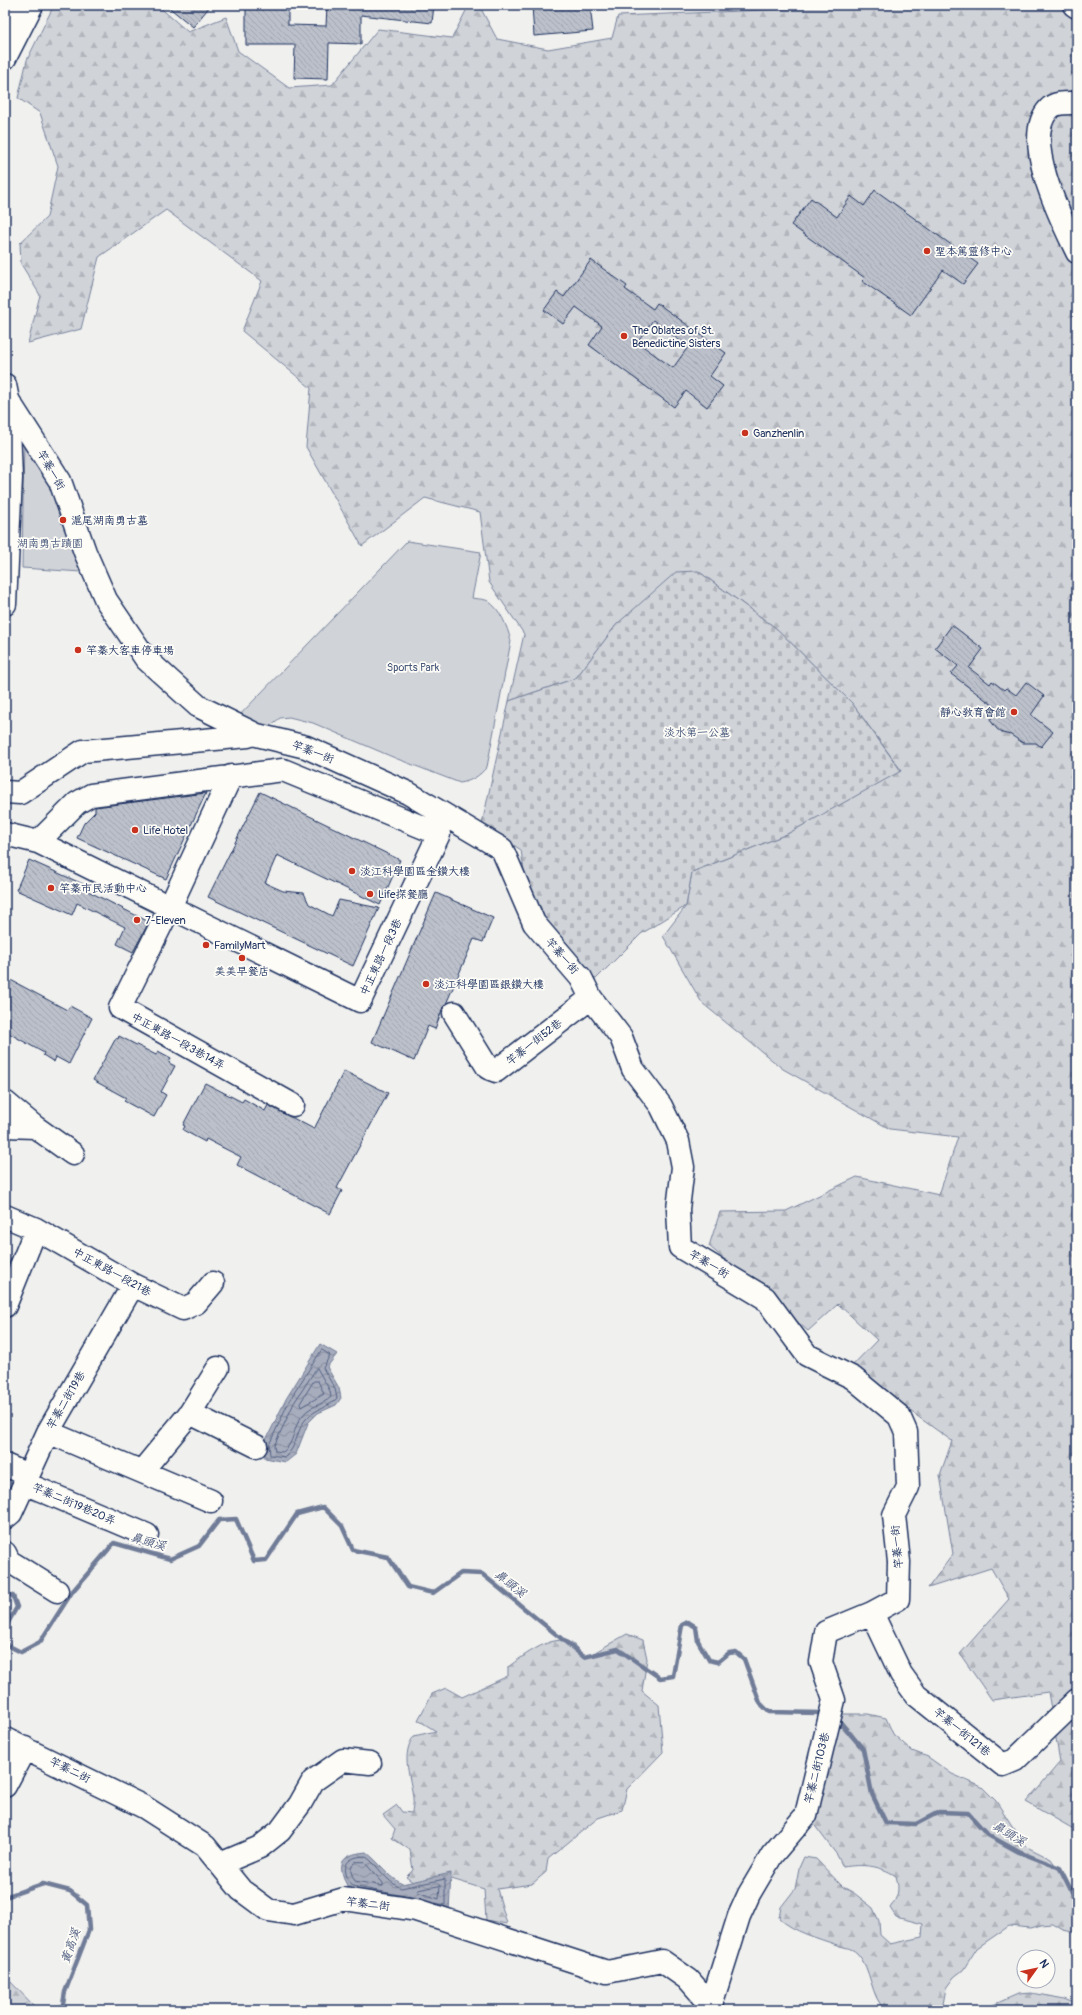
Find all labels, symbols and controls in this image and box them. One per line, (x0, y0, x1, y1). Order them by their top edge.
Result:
place label: 聖本篤靈修中心 (935, 245, 1012, 258)
marker: 聖本篤靈修中心 (922, 246, 932, 256)
place label: The Oblates of St. Benedictine Sisters (632, 324, 720, 350)
marker: The Oblates of St. Benedictine Sisters (619, 331, 629, 341)
place label: Ganzhenlin (753, 427, 804, 440)
marker: Ganzhenlin (740, 428, 750, 438)
street label: 竿蓁一街 (34, 448, 68, 493)
place label: 滬尾湖南勇古墓 (71, 514, 148, 527)
marker: 滬尾湖南勇古墓 (58, 515, 68, 525)
park label: 湖南勇古蹟園 (17, 537, 83, 550)
place label: 竿蓁大客車停車場 (86, 644, 174, 657)
marker: 竿蓁大客車停車場 (73, 645, 83, 655)
park label: Sports Park (387, 661, 440, 674)
place label: 靜心教育會館 (940, 706, 1006, 719)
marker: 靜心教育會館 (1009, 707, 1019, 717)
park label: 淡水第一公墓 (664, 726, 730, 739)
street label: 竿蓁一街 (290, 738, 337, 766)
place label: Life Hotel (143, 824, 188, 837)
marker: Life Hotel (130, 825, 140, 835)
place label: 淡江科學園區金鑽大樓 (360, 865, 470, 878)
marker: 淡江科學園區金鑽大樓 (347, 866, 357, 876)
place label: 竿蓁市民活動中心 (59, 882, 147, 895)
marker: 竿蓁市民活動中心 (46, 883, 56, 893)
place label: Life探餐廳 (378, 888, 428, 901)
marker: Life探餐廳 (365, 889, 375, 899)
place label: 7-Eleven (145, 914, 186, 927)
marker: 7-Eleven (132, 915, 142, 925)
street label: 中正東路一段3巷 (358, 917, 404, 997)
street label: 竿蓁一街 (543, 935, 582, 978)
place label: FamilyMart (214, 939, 266, 952)
marker: FamilyMart (201, 940, 211, 950)
marker: 美美早餐店 (237, 953, 247, 963)
place label: 美美早餐店 (215, 965, 270, 978)
place label: 淡江科學園區銀鑽大樓 (434, 978, 544, 991)
marker: 淡江科學園區銀鑽大樓 (421, 979, 431, 989)
street label: 中正東路一段3巷14弄 (129, 1010, 227, 1072)
street label: 竿蓁一街52巷 (504, 1016, 564, 1068)
street label: 中正東路一段21巷 (71, 1245, 153, 1299)
street label: 竿蓁一街 (687, 1247, 732, 1281)
street label: 竿蓁二街19巷 (44, 1369, 88, 1431)
street label: 竿蓁二街19巷20弄 (30, 1481, 118, 1527)
street label: 竿蓁一街 (889, 1524, 905, 1569)
water label: 鼻頭溪 (129, 1530, 168, 1554)
water label: 鼻頭溪 (491, 1567, 529, 1602)
street label: 竿蓁一街121巷 (931, 1705, 993, 1759)
street label: 竿蓁二街103巷 (802, 1731, 832, 1805)
street label: 竿蓁二街 (47, 1755, 94, 1786)
water label: 鼻頭溪 (990, 1818, 1029, 1850)
street label: 竿蓁二街 (345, 1895, 392, 1913)
water label: 黃高溪 (58, 1926, 84, 1965)
north arrow (1016, 1949, 1056, 1989)
text: N (1036, 1957, 1052, 1971)

